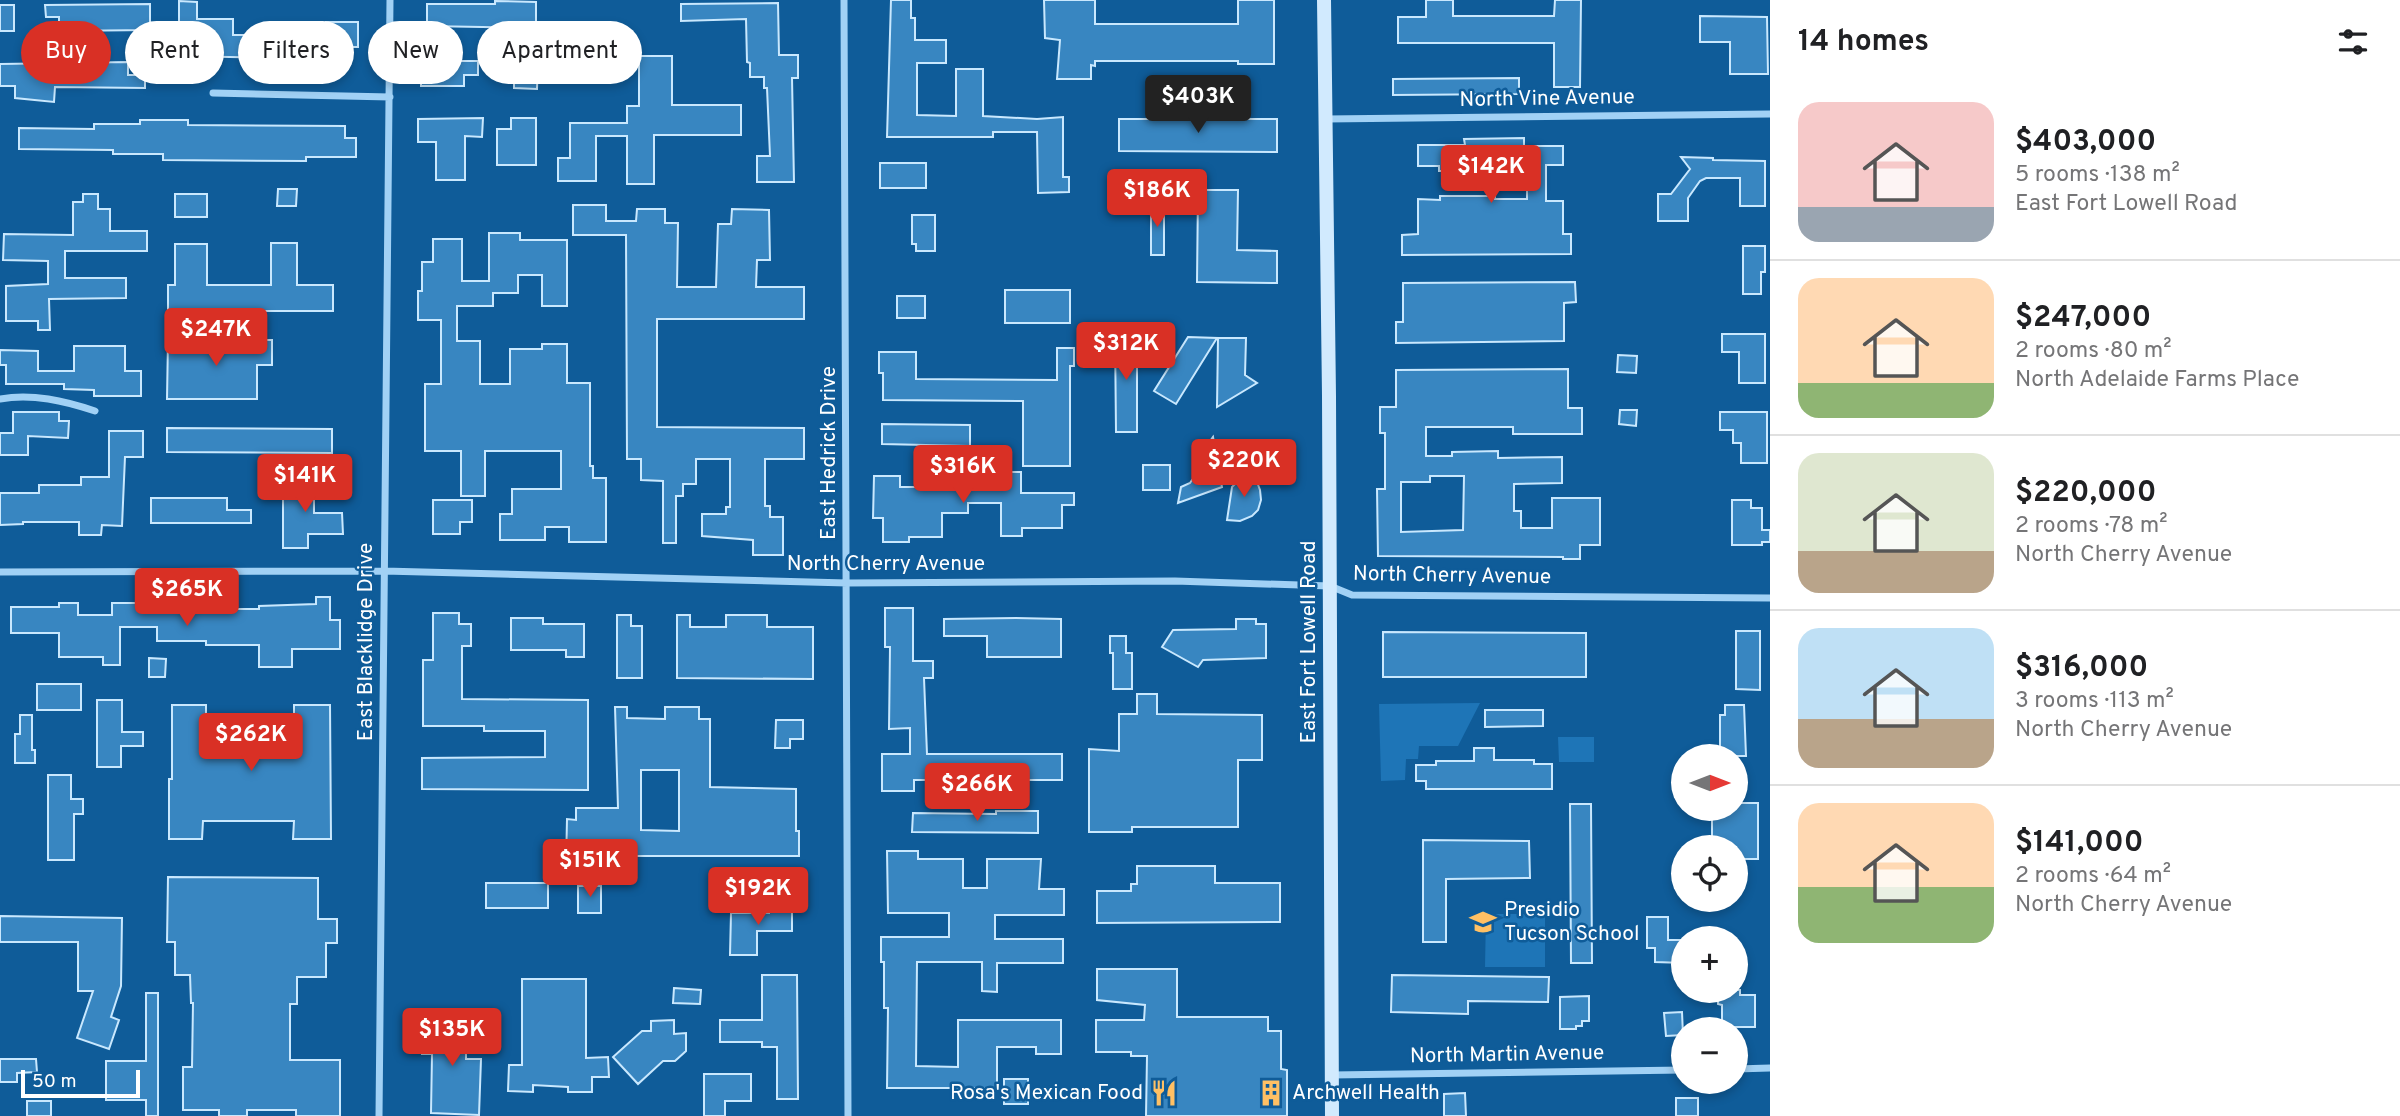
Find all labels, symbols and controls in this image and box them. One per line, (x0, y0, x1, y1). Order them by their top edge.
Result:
chip: Buy (21, 21, 111, 84)
chip: Rent (125, 21, 224, 84)
chip: Filters (238, 21, 354, 84)
chip: New (368, 21, 463, 84)
chip: Apartment (477, 21, 642, 84)
icon: filters (2334, 23, 2372, 61)
text: 14 homes (1798, 24, 1929, 61)
pin: $403K (1149, 76, 1247, 135)
text: $403K (1161, 83, 1235, 112)
street label: North Vine Avenue (1459, 84, 1635, 114)
text: $403,000 (2015, 124, 2156, 161)
icon: home (1854, 130, 1938, 214)
pin: $142K (1442, 146, 1540, 205)
text: $142K (1457, 153, 1525, 182)
text: 5 rooms · 138 m² (2015, 161, 2180, 190)
pin: $186K (1108, 170, 1206, 229)
text: $186K (1123, 177, 1191, 206)
text: East Fort Lowell Road (2015, 190, 2237, 219)
text: $247,000 (2015, 300, 2151, 337)
icon: home (1854, 306, 1938, 390)
pin: $247K (167, 308, 265, 368)
text: $247K (180, 316, 252, 345)
pin: $312K (1077, 322, 1175, 382)
text: $312K (1092, 330, 1160, 359)
text: 2 rooms · 80 m² (2015, 337, 2172, 366)
street label: East Hedrick Drive (816, 366, 843, 540)
text: North Adelaide Farms Place (2015, 366, 2299, 395)
pin: $220K (1195, 440, 1293, 499)
pin: $316K (914, 446, 1012, 505)
text: $220K (1207, 447, 1281, 476)
text: $316K (929, 453, 997, 482)
pin: $141K (256, 454, 354, 514)
text: $141K (273, 462, 337, 491)
text: $220,000 (2015, 475, 2156, 512)
icon: home (1854, 481, 1938, 565)
text: 2 rooms · 78 m² (2015, 512, 2168, 541)
street label: East Fort Lowell Road (1296, 540, 1323, 744)
text: North Cherry Avenue (2015, 541, 2232, 570)
street label: East Blacklidge Drive (353, 543, 380, 741)
street label: North Cherry Avenue (787, 551, 985, 578)
street label: North Cherry Avenue (1353, 561, 1551, 591)
pin: $265K (138, 568, 236, 628)
text: $265K (151, 576, 223, 605)
text: $316,000 (2015, 650, 2148, 687)
icon: home (1854, 656, 1938, 740)
text: 3 rooms · 113 m² (2015, 687, 2174, 716)
pin: $262K (202, 714, 300, 773)
text: North Cherry Avenue (2015, 716, 2232, 745)
text: $262K (215, 721, 287, 750)
north arrow (1671, 744, 1748, 821)
map controls (1671, 744, 1748, 1094)
pin: $266K (928, 764, 1026, 823)
text: $266K (941, 771, 1013, 800)
text: $141,000 (2015, 825, 2144, 862)
icon: home (1854, 831, 1938, 915)
button: locate (1671, 835, 1748, 912)
pin: $151K (541, 839, 639, 899)
text: $151K (559, 847, 621, 876)
text: 2 rooms · 64 m² (2015, 862, 2171, 891)
pin: $192K (709, 867, 807, 927)
text: $192K (724, 875, 792, 904)
text: North Cherry Avenue (2015, 891, 2232, 920)
place label: Presidio Tucson School (1504, 897, 1640, 948)
school or university icon: Presidio Tucson School (1468, 907, 1498, 937)
button: + (1671, 926, 1748, 1003)
pin: $135K (403, 1009, 501, 1068)
text: $135K (418, 1016, 486, 1045)
button: − (1671, 1017, 1748, 1094)
street label: North Martin Avenue (1410, 1040, 1604, 1070)
scale bar (21, 1067, 140, 1099)
text: 50 m (32, 1070, 77, 1094)
restaurant icon: Rosa's Mexican Food (1149, 1078, 1179, 1108)
building icon: Archwell Health (1256, 1078, 1286, 1108)
place label: Rosa's Mexican Food (950, 1080, 1143, 1107)
place label: Archwell Health (1292, 1080, 1440, 1107)

